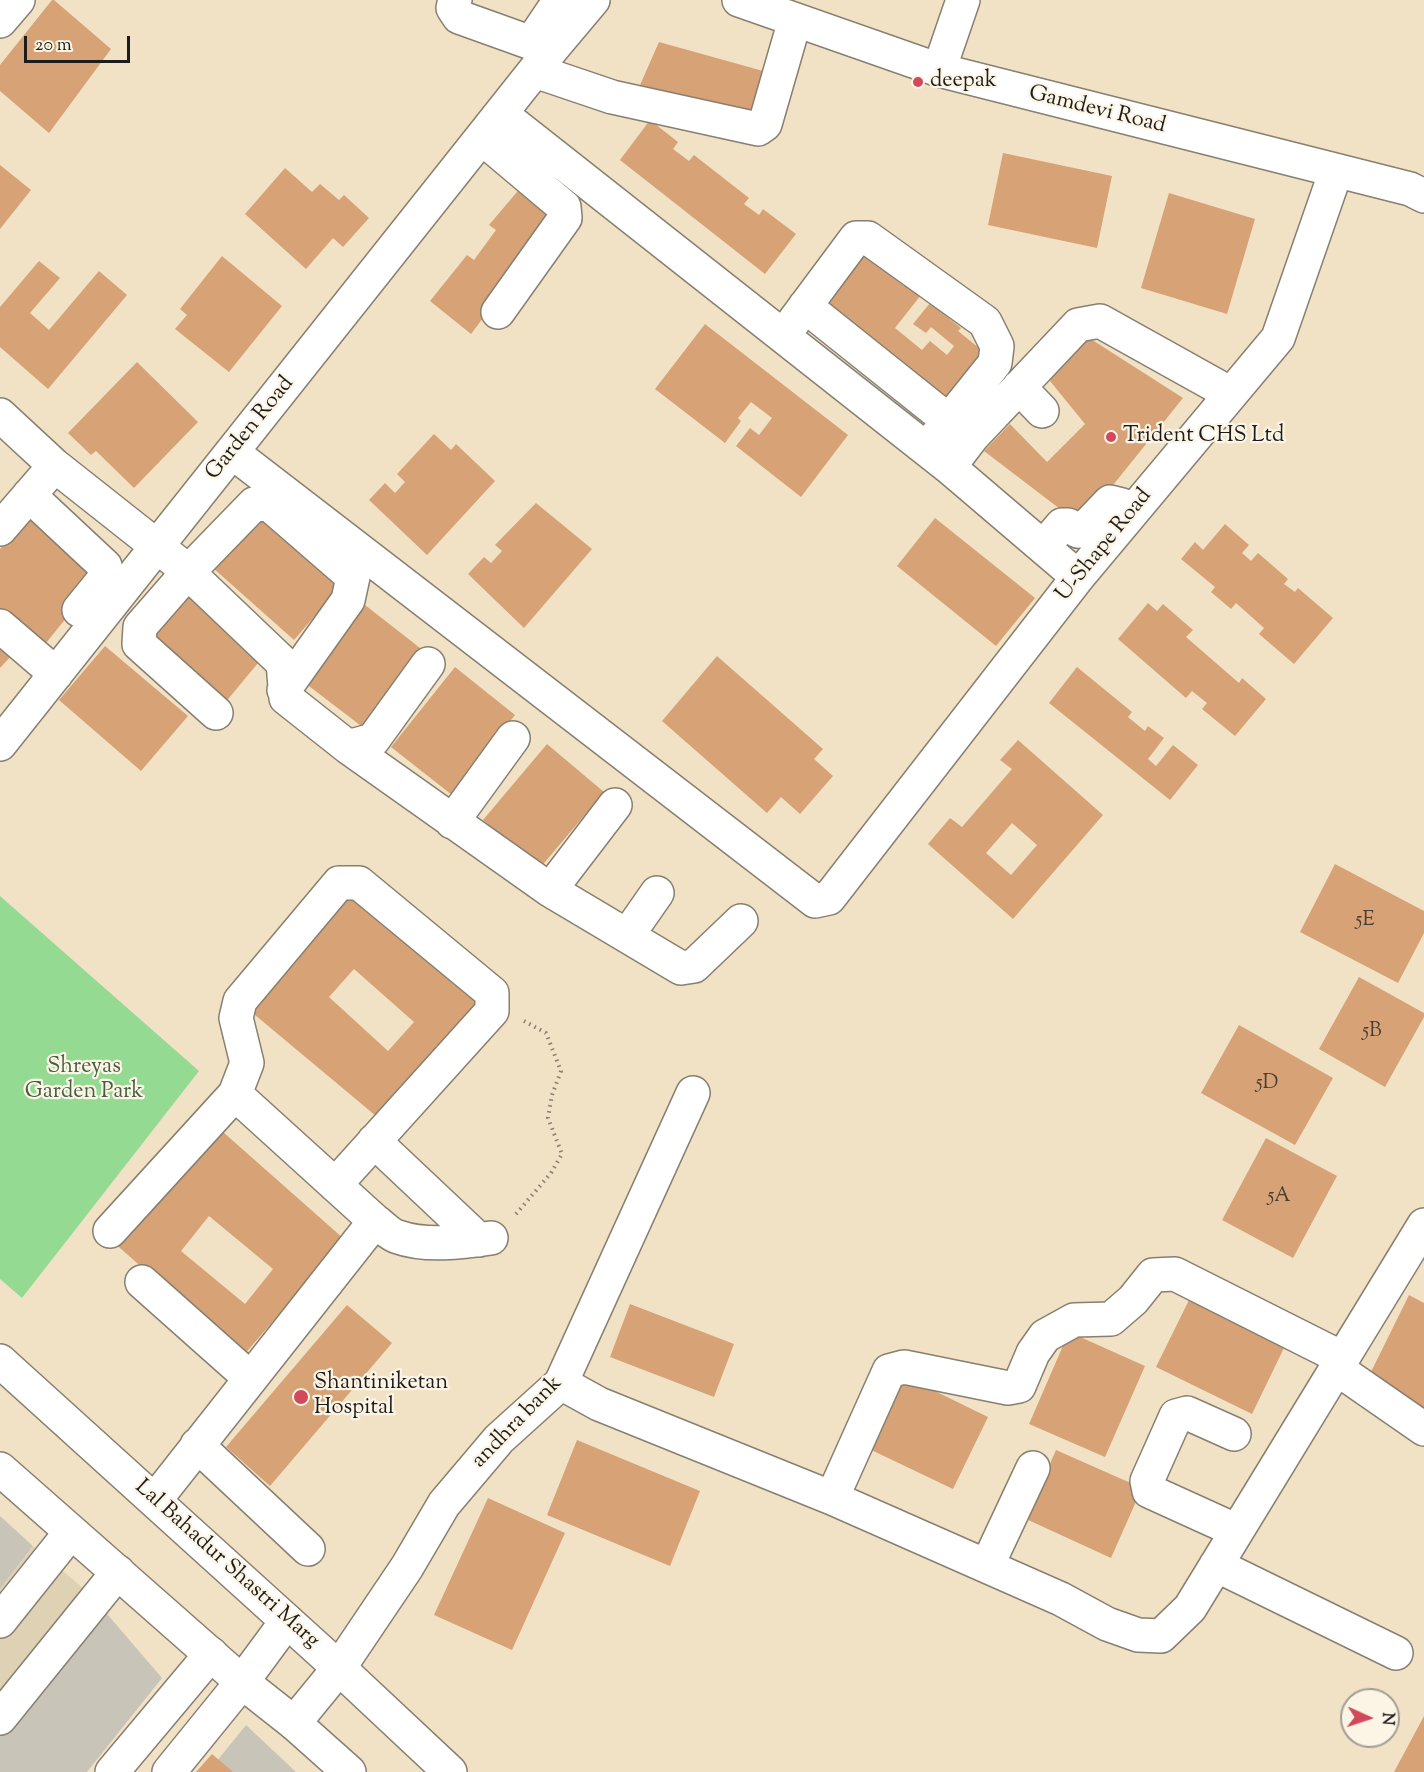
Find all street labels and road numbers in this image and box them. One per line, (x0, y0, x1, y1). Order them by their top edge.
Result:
street label: Gamdevi Road (1026, 81, 1168, 141)
street label: Garden Road (201, 372, 301, 486)
street label: U-Shape Road (1051, 484, 1159, 608)
street label: andhra bank (467, 1371, 569, 1475)
street label: Lal Bahadur Shastri Marg (128, 1475, 324, 1655)

